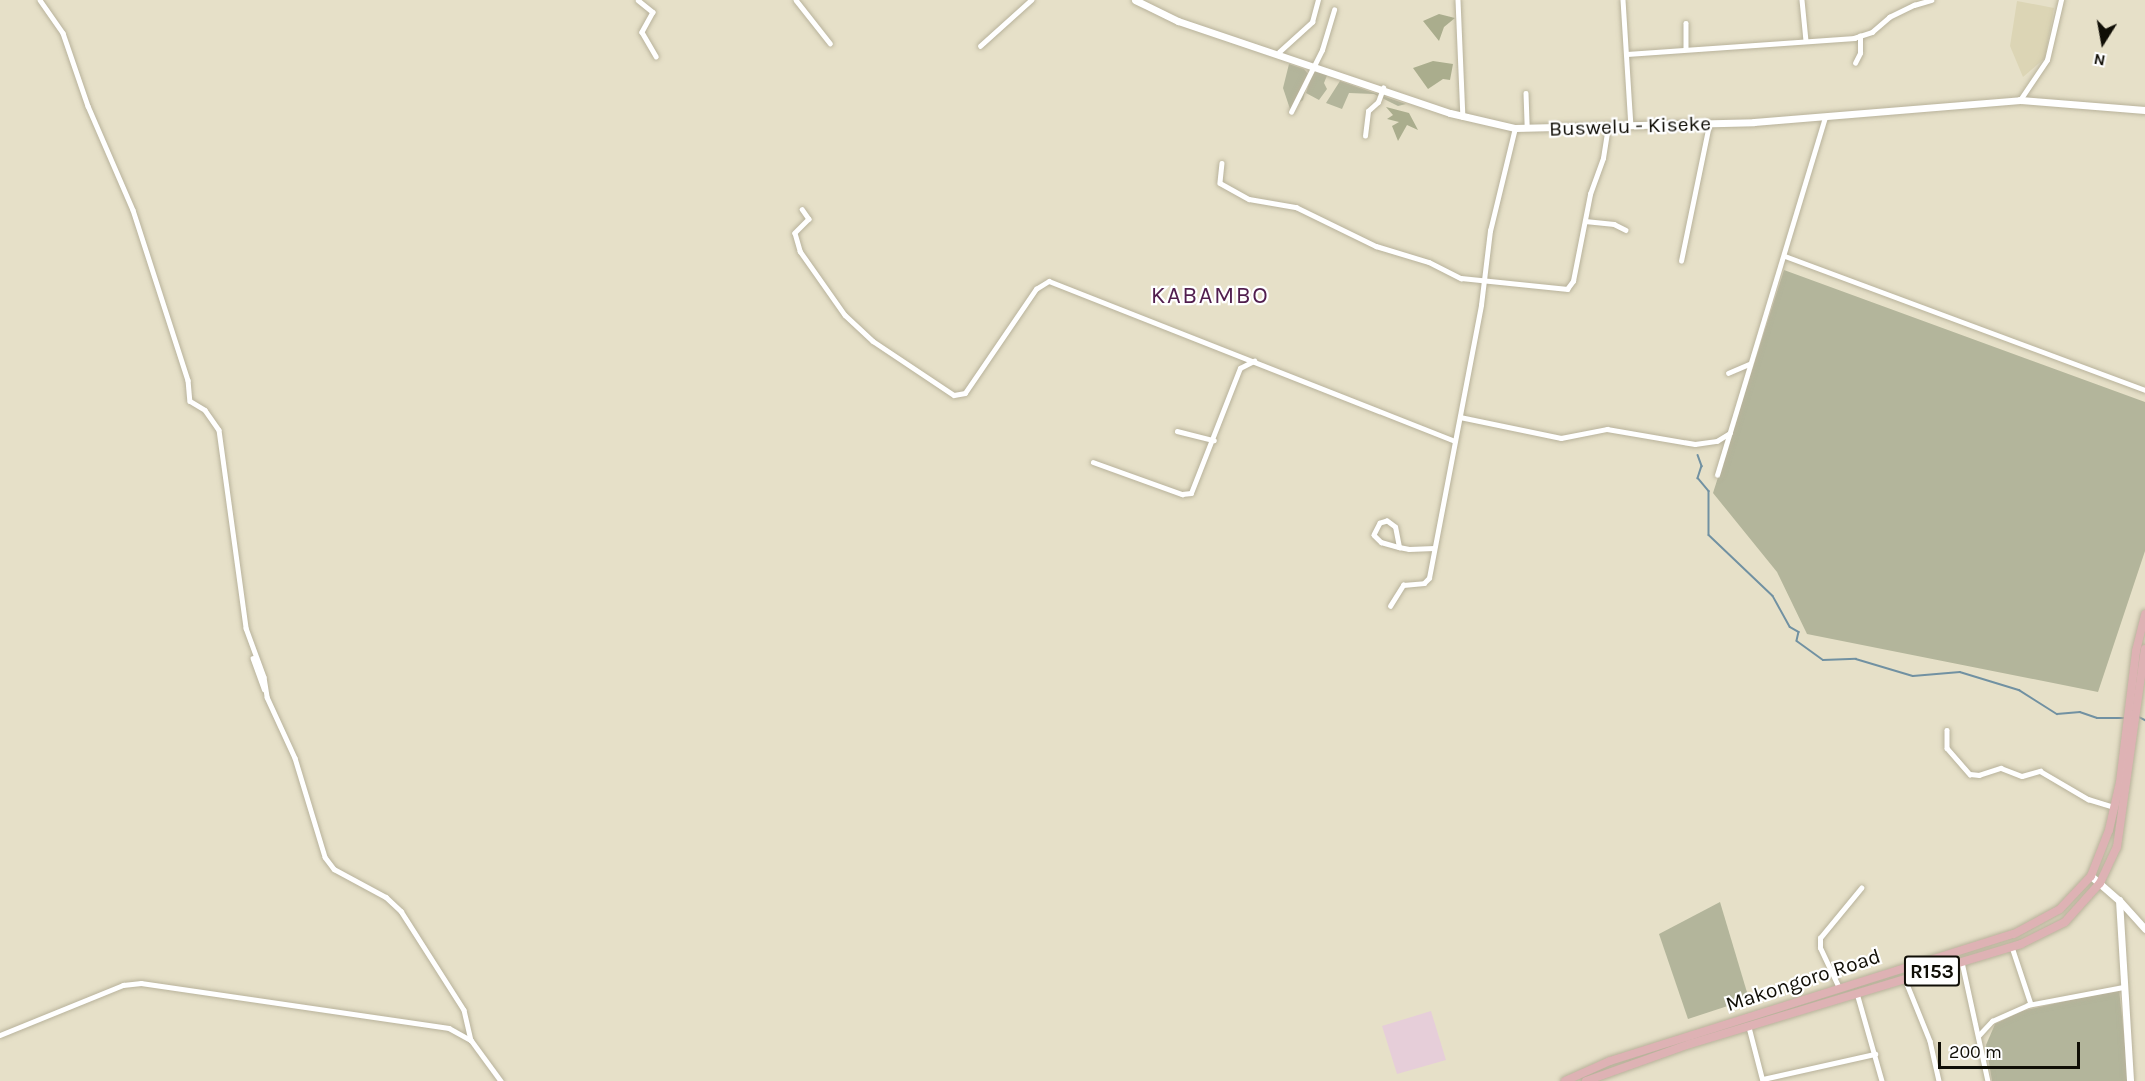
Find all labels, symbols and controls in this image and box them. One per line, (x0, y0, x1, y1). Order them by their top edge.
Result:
north arrow (2073, 12, 2133, 72)
text: N (2092, 50, 2107, 71)
street label: Buswelu - Kiseke (1549, 111, 1711, 141)
district label: KABAMBO (1151, 282, 1269, 310)
street label: Makongoro Road (1723, 943, 1883, 1017)
road number: R153 (1904, 954, 1960, 988)
scale bar (1941, 1030, 2084, 1068)
text: 200 m (1949, 1041, 2002, 1063)

